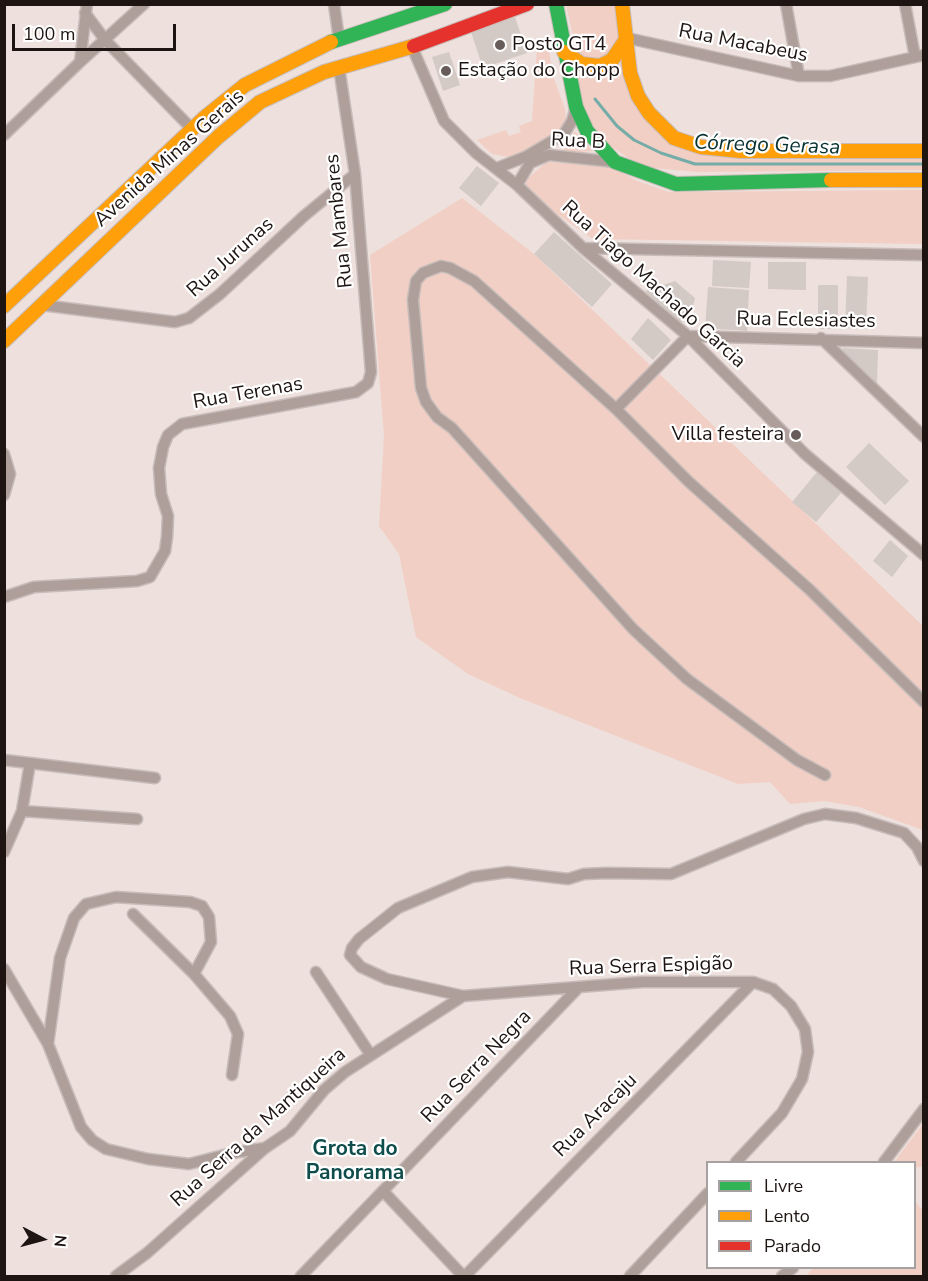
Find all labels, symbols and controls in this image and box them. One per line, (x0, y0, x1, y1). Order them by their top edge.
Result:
scale bar (15, 12, 178, 50)
street label: Rua Macabeus (676, 20, 810, 68)
text: 100 m (23, 22, 75, 46)
place label: Posto GT4 (512, 33, 606, 57)
marker: Posto GT4 (493, 38, 507, 52)
place label: Estação do Chopp (458, 59, 620, 83)
marker: Estação do Chopp (439, 64, 453, 78)
street label: Avenida Minas Gerais (90, 85, 250, 233)
street label: Rua B (550, 129, 606, 155)
water label: Córrego Gerasa (693, 131, 841, 161)
street label: Rua Mambares (321, 153, 359, 289)
street label: Rua Tiago Machado Garcia (556, 196, 750, 374)
street label: Rua Jurunas (183, 213, 279, 303)
street label: Rua Eclesiastes (736, 308, 876, 334)
street label: Rua Terenas (191, 373, 305, 415)
place label: Villa festeira (672, 423, 784, 447)
marker: Villa festeira (789, 428, 803, 442)
street label: Rua Serra Espigão (569, 952, 733, 982)
street label: Rua Serra Negra (417, 1005, 537, 1129)
street label: Rua Serra da Mantiqueira (167, 1043, 351, 1213)
street label: Rua Aracaju (549, 1069, 643, 1163)
district label: Grota do Panorama (306, 1137, 404, 1187)
legend (706, 1161, 916, 1269)
text: Livre (764, 1174, 803, 1198)
text: Lento (764, 1204, 810, 1228)
north arrow (12, 1209, 72, 1269)
text: N (48, 1234, 71, 1248)
text: Parado (764, 1234, 821, 1258)

